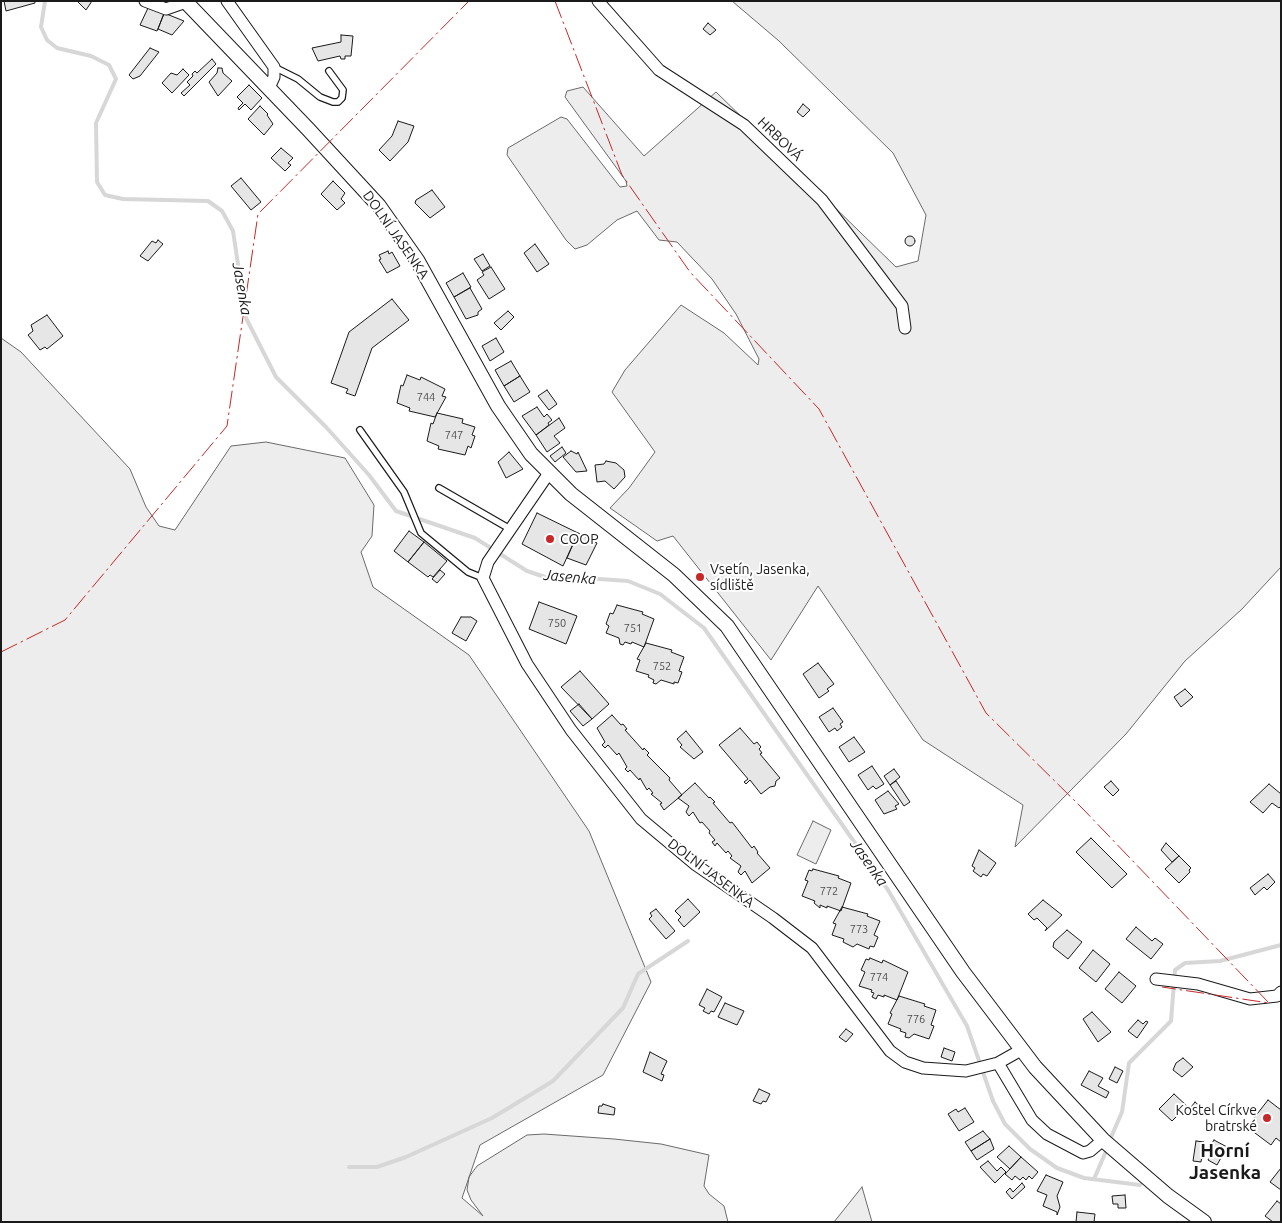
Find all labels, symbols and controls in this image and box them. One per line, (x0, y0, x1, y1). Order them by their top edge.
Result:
street label: HRBOVÁ (754, 114, 806, 164)
street label: DOLNÍ JASENKA (359, 188, 433, 282)
water label: Jasenka (229, 261, 255, 317)
house number: 744 (417, 390, 435, 404)
house number: 747 (445, 428, 463, 442)
place label: COOP (560, 531, 599, 547)
marker: COOP (544, 533, 556, 545)
place label: Vsetín, Jasenka, sídliště (710, 561, 810, 594)
water label: Jasenka (543, 566, 597, 588)
marker: Vsetín, Jasenka, sídliště (694, 571, 706, 583)
house number: 750 (548, 616, 566, 630)
house number: 751 (624, 621, 642, 635)
house number: 752 (653, 659, 671, 673)
street label: DOLNÍ JASENKA (664, 835, 758, 911)
water label: Jasenka (846, 836, 892, 890)
house number: 772 (820, 884, 838, 898)
house number: 773 (850, 922, 868, 936)
house number: 774 (870, 970, 888, 984)
house number: 776 (907, 1012, 925, 1026)
place label: Kostel Církve bratrské (1175, 1102, 1257, 1134)
marker: Kostel Církve bratrské (1261, 1112, 1273, 1124)
district label: Horní Jasenka (1189, 1140, 1261, 1184)

